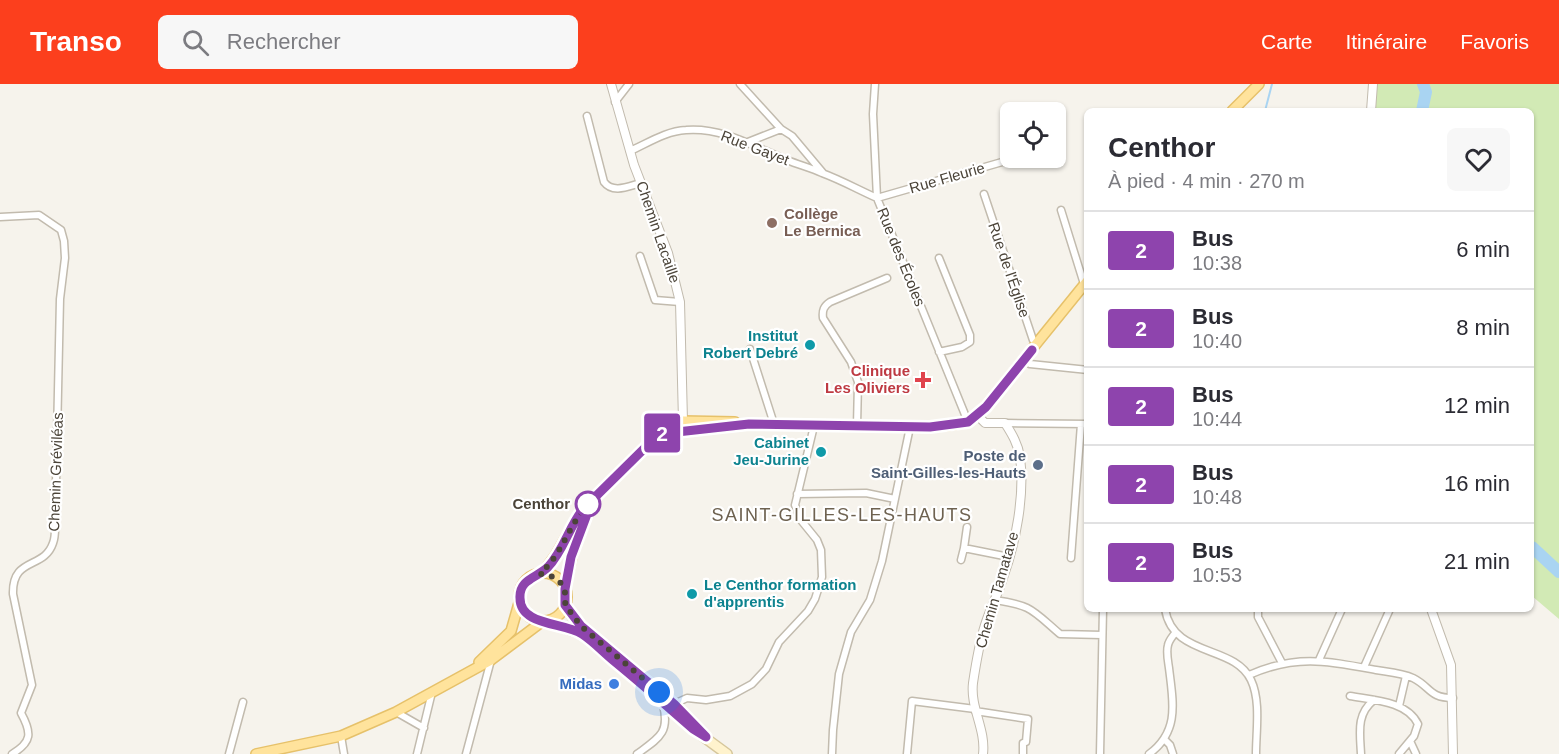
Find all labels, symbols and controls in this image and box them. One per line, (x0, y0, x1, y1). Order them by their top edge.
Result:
search box (158, 15, 578, 69)
text: Transo (30, 26, 122, 57)
icon: search (179, 26, 212, 59)
text: Rechercher (227, 29, 341, 54)
text: Carte (1261, 30, 1312, 53)
text: Itinéraire (1345, 30, 1427, 53)
text: Favoris (1460, 30, 1529, 53)
map controls (1000, 102, 1066, 168)
button: locate (1000, 102, 1066, 168)
street label: Rue Gayet (719, 127, 792, 169)
button: heart (1447, 128, 1510, 191)
text: Centhor (1108, 132, 1215, 163)
street label: Rue Fleurie (907, 159, 986, 196)
text: À pied · 4 min · 270 m (1108, 170, 1305, 192)
street label: Chemin Lacaille (633, 179, 684, 285)
place label: Collège Le Bernica (784, 205, 861, 239)
street label: Rue des Écoles (874, 205, 929, 309)
marker: Collège Le Bernica (765, 216, 779, 230)
street label: Rue de l'Église (985, 220, 1034, 320)
text: Bus (1192, 226, 1234, 251)
text: 6 min (1456, 237, 1510, 262)
text: 2 (1135, 239, 1147, 262)
text: 10:38 (1192, 252, 1242, 274)
text: Bus (1192, 304, 1234, 329)
text: 8 min (1456, 315, 1510, 340)
text: 2 (1135, 317, 1147, 340)
place label: Institut Robert Debré (703, 327, 798, 361)
text: 10:40 (1192, 330, 1242, 352)
marker: Institut Robert Debré (803, 338, 817, 352)
place label: Clinique Les Oliviers (825, 362, 910, 396)
marker: Clinique Les Oliviers (914, 371, 932, 389)
text: Bus (1192, 382, 1234, 407)
text: 12 min (1444, 393, 1510, 418)
text: 2 (1135, 395, 1147, 418)
text: 10:44 (1192, 408, 1242, 430)
street label: Chemin Gréviléas (45, 412, 66, 532)
line badge: 2 (642, 414, 682, 452)
text: 2 (656, 422, 668, 445)
place label: Cabinet Jeu-Jurine (733, 434, 809, 468)
marker: Cabinet Jeu-Jurine (814, 445, 828, 459)
place label: Poste de Saint-Gilles-les-Hauts (871, 447, 1026, 481)
marker: Poste de Saint-Gilles-les-Hauts (1031, 458, 1045, 472)
text: Bus (1192, 460, 1234, 485)
text: 16 min (1444, 471, 1510, 496)
text: 2 (1135, 473, 1147, 496)
text: 10:48 (1192, 486, 1242, 508)
marker: Centhor (575, 491, 601, 517)
place label: Centhor (513, 495, 570, 512)
district label: SAINT-GILLES-LES-HAUTS (711, 505, 973, 525)
street label: Chemin Tamatave (972, 530, 1021, 650)
text: Bus (1192, 538, 1234, 563)
text: 21 min (1444, 549, 1510, 574)
text: 2 (1135, 551, 1147, 574)
text: 10:53 (1192, 564, 1242, 586)
place label: Le Centhor formation d'apprentis (704, 576, 857, 610)
marker: Le Centhor formation d'apprentis (685, 587, 699, 601)
place label: Midas (559, 675, 602, 692)
marker: Midas (607, 677, 621, 691)
your location (644, 677, 674, 707)

